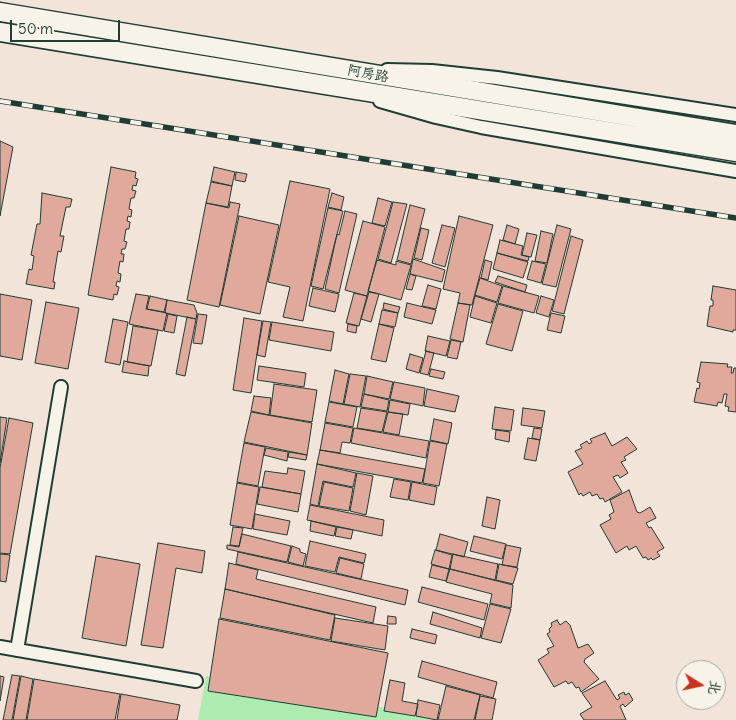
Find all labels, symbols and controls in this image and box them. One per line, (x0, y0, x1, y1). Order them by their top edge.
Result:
scale bar (12, 10, 122, 42)
text: 50 m (18, 19, 53, 38)
street label: 阿房路 (346, 62, 390, 86)
north arrow (676, 660, 726, 710)
text: 北 (705, 679, 725, 696)

